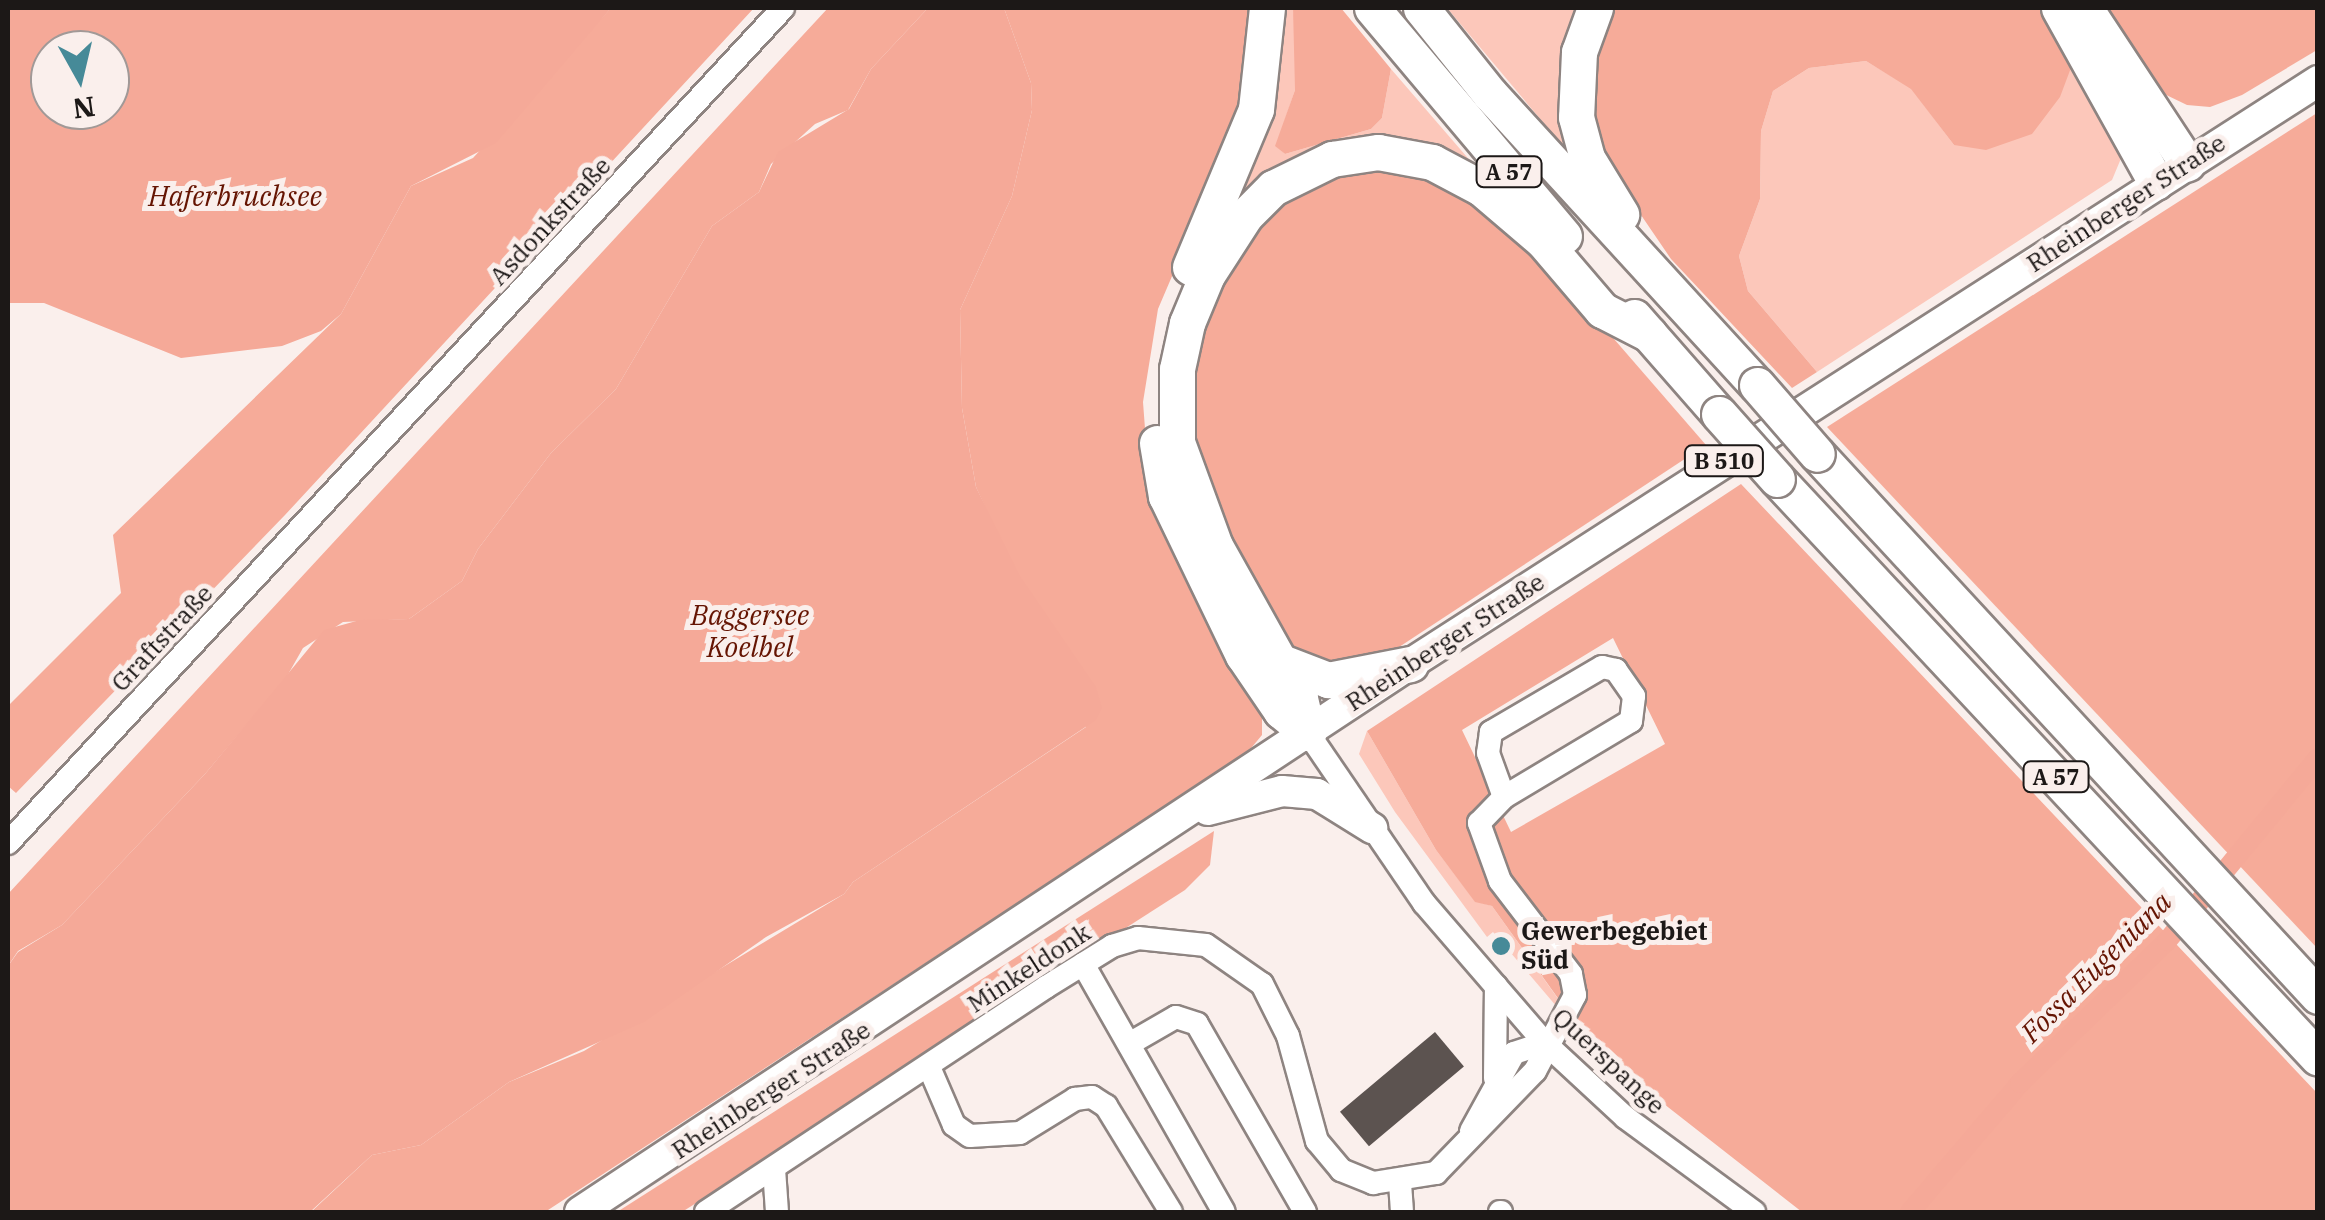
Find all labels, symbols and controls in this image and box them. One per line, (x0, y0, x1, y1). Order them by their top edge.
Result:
north arrow (30, 30, 130, 130)
text: N (70, 88, 98, 128)
street label: Rheinberger Straße (2021, 128, 2231, 278)
street label: Asdonkstraße (483, 151, 617, 291)
road number: A 57 (1474, 155, 1544, 189)
water label: Haferbruchsee (148, 179, 322, 213)
road number: B 510 (1682, 444, 1766, 478)
street label: Rheinberger Straße (1340, 567, 1550, 717)
street label: Graftstraße (105, 578, 219, 698)
water label: Baggersee Koelbel (691, 598, 809, 664)
road number: A 57 (2021, 760, 2091, 794)
water label: Fossa Eugeniana (2014, 885, 2178, 1049)
street label: Minkeldonk (962, 917, 1096, 1019)
place label: Gewerbegebiet Süd (1521, 917, 1707, 976)
marker: Gewerbegebiet Süd (1490, 935, 1512, 957)
street label: Querspange (1547, 1002, 1671, 1120)
street label: Rheinberger Straße (666, 1015, 876, 1165)

